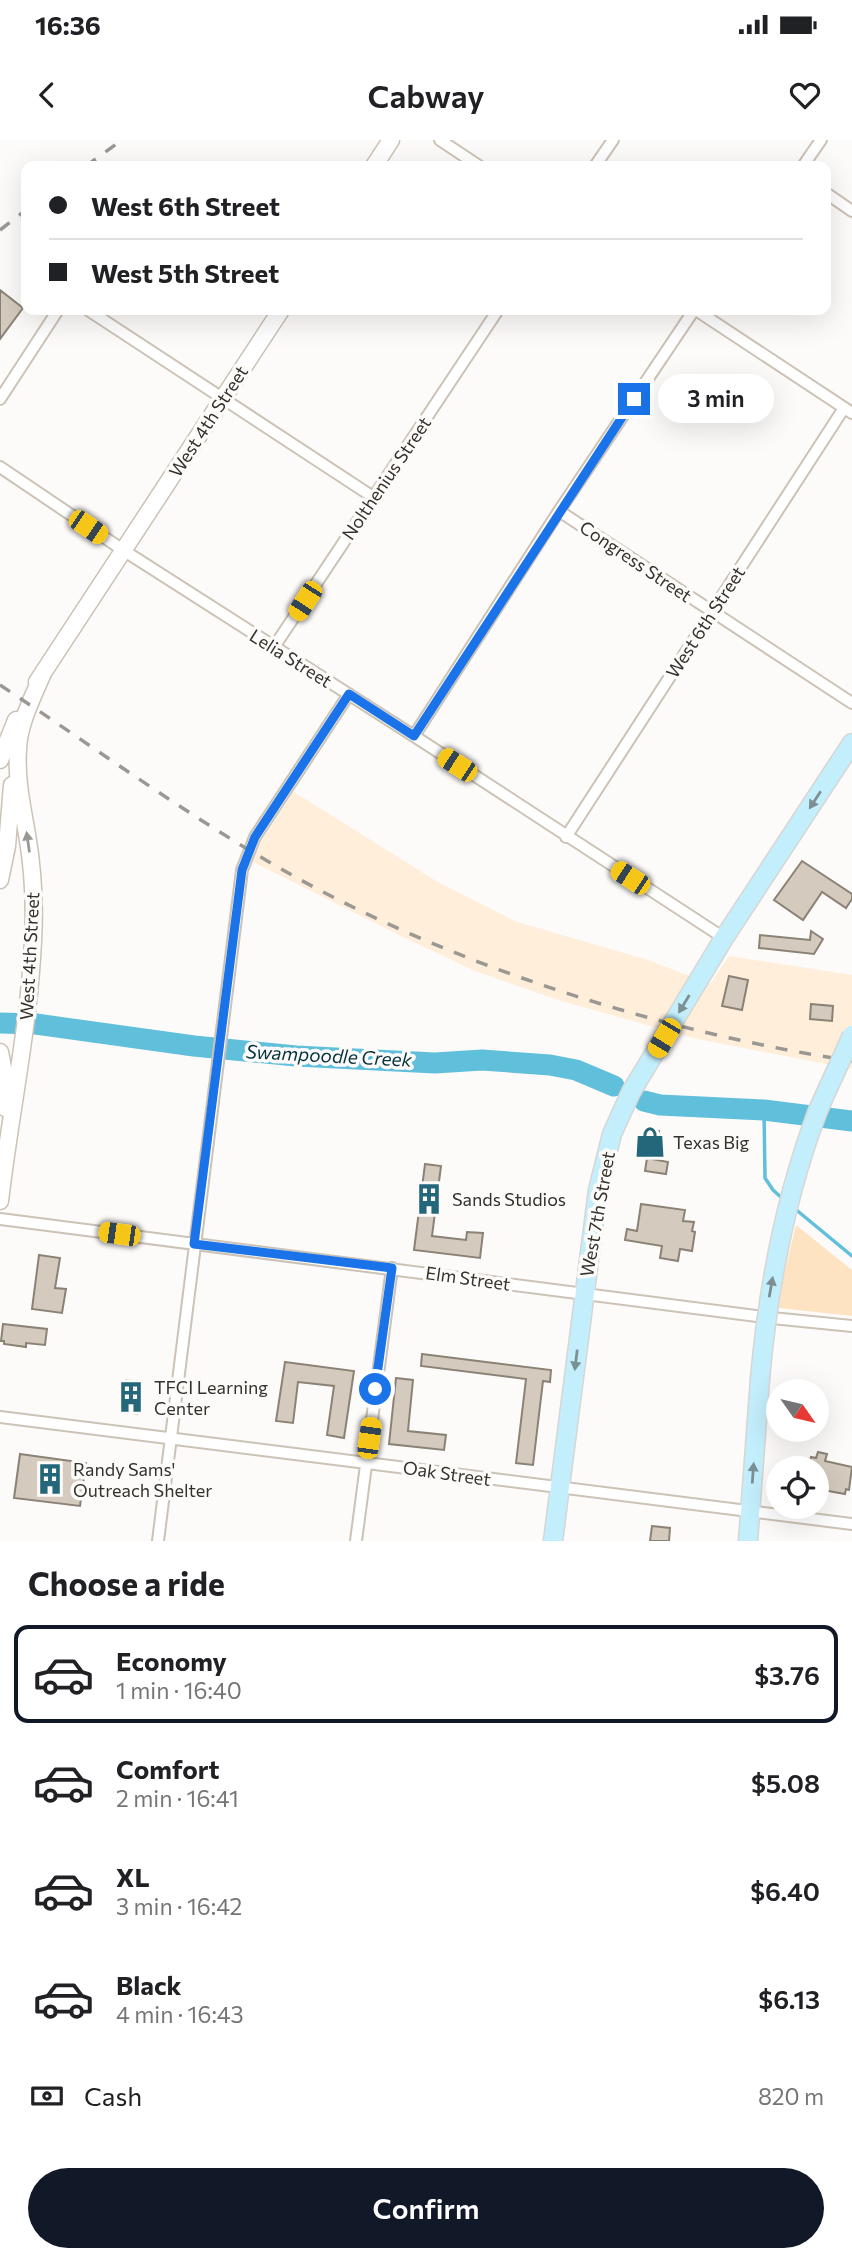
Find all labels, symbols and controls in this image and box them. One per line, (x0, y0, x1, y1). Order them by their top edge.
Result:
text: 16:36 (35, 9, 101, 40)
text: Cabway (368, 75, 484, 115)
icon: back (28, 76, 66, 114)
icon: heart (786, 76, 824, 114)
text: West 6th Street (91, 190, 280, 221)
text: West 5th Street (91, 257, 279, 288)
street label: West 4th Street (164, 361, 252, 481)
callout: 3 min (658, 374, 774, 424)
route end (618, 383, 650, 415)
text: 3 min (687, 384, 745, 412)
street label: Nolthenius Street (337, 412, 435, 544)
car (65, 507, 112, 547)
street label: Congress Street (576, 515, 696, 607)
street label: West 6th Street (661, 562, 749, 682)
car (285, 578, 326, 624)
street label: Lelia Street (246, 624, 336, 692)
car (434, 745, 481, 785)
one-way arrow (808, 790, 821, 810)
one-way arrow (22, 831, 33, 853)
car (607, 858, 654, 898)
street label: West 4th Street (15, 891, 43, 1021)
one-way arrow (678, 994, 691, 1013)
car (645, 1015, 684, 1061)
water label: Swampoodle Creek (245, 1039, 413, 1071)
shop icon: Texas Big (633, 1125, 667, 1159)
place label: Texas Big (673, 1131, 750, 1153)
street label: West 7th Street (575, 1150, 619, 1278)
building icon: Sands Studios (412, 1182, 446, 1216)
place label: Sands Studios (452, 1188, 566, 1210)
car (97, 1221, 142, 1247)
street label: Elm Street (424, 1261, 512, 1295)
one-way arrow (766, 1276, 777, 1298)
one-way arrow (570, 1349, 581, 1371)
route start (359, 1373, 391, 1405)
place label: TFCI Learning Center (154, 1376, 268, 1419)
north arrow (766, 1379, 830, 1442)
map controls (766, 1379, 829, 1519)
building icon: TFCI Learning Center (114, 1380, 148, 1414)
car (356, 1416, 383, 1460)
street label: Oak Street (402, 1456, 492, 1490)
button: locate (766, 1456, 829, 1519)
place label: Randy Sams' Outreach Shelter (73, 1458, 212, 1501)
building icon: Randy Sams' Outreach Shelter (33, 1462, 67, 1496)
one-way arrow (748, 1462, 759, 1484)
text: Choose a ride (28, 1563, 225, 1603)
icon: car (32, 1643, 95, 1706)
text: Economy (116, 1645, 227, 1676)
text: $3.76 (754, 1659, 820, 1690)
text: 1 min · 16:40 (116, 1676, 242, 1704)
icon: car (32, 1751, 95, 1814)
text: Comfort (116, 1753, 219, 1784)
text: $5.08 (751, 1767, 820, 1798)
text: 2 min · 16:41 (116, 1784, 239, 1812)
icon: car (32, 1859, 95, 1922)
text: XL (116, 1861, 150, 1892)
text: $6.40 (750, 1875, 820, 1906)
text: 3 min · 16:42 (116, 1892, 242, 1920)
icon: car (32, 1967, 95, 2030)
text: Black (116, 1969, 182, 2000)
text: $6.13 (758, 1983, 820, 2014)
text: 4 min · 16:43 (116, 2000, 244, 2028)
icon: cash (28, 2077, 66, 2115)
text: Cash (84, 2080, 142, 2111)
text: 820 m (758, 2082, 824, 2110)
button: Confirm (28, 2168, 824, 2248)

